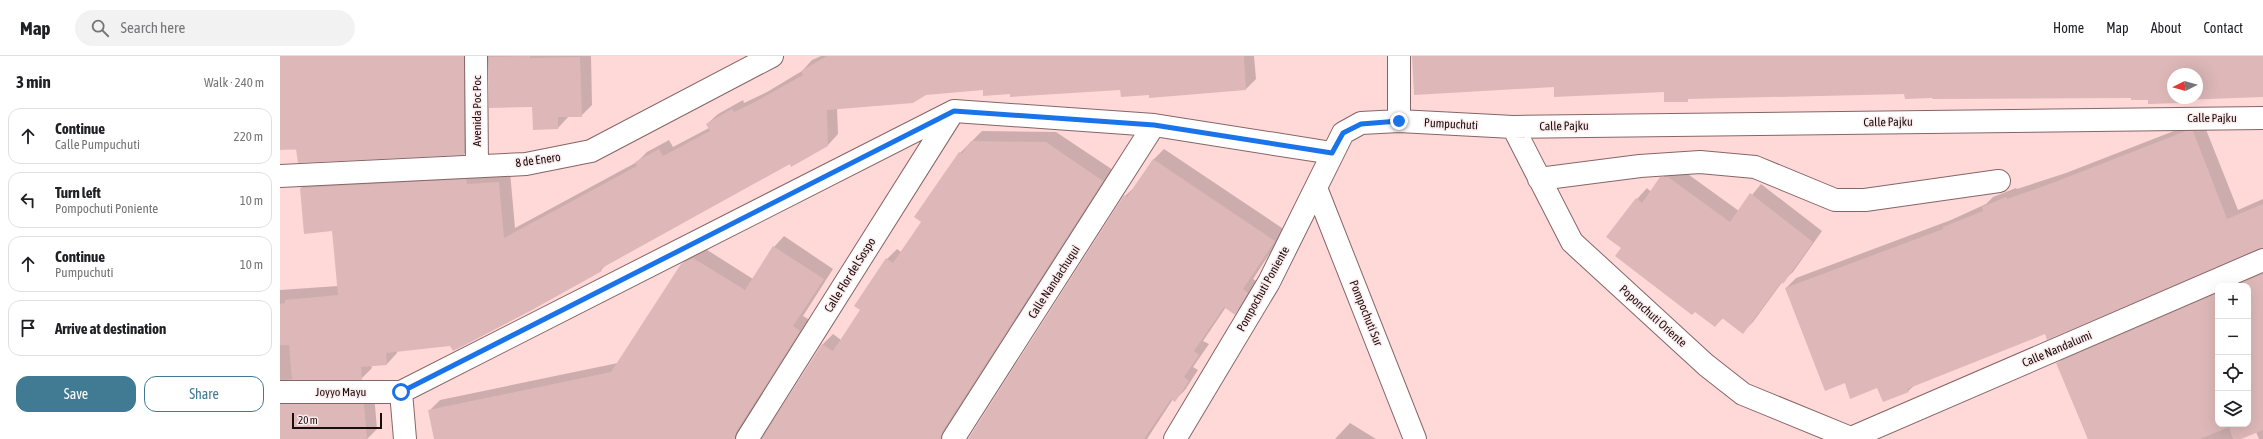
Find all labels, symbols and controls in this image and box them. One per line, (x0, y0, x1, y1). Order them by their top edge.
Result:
search box (75, 10, 355, 46)
text: Map (20, 17, 51, 39)
icon: search (89, 17, 111, 39)
text: Search here (121, 19, 185, 36)
text: Home (2053, 20, 2084, 36)
text: Map (2106, 20, 2129, 36)
text: About (2151, 20, 2182, 36)
text: Contact (2204, 20, 2243, 36)
north arrow (2167, 68, 2203, 104)
text: 3 min (16, 72, 51, 92)
text: Walk · 240 m (204, 75, 264, 90)
street label: Avenida Poc Poc (470, 75, 484, 146)
street label: Calle Pajku (2187, 111, 2237, 125)
route end (1390, 112, 1408, 130)
street label: Calle Pajku (1863, 115, 1913, 129)
street label: Pumpuchuti (1424, 116, 1478, 132)
street label: Calle Pajku (1539, 119, 1589, 133)
text: Continue (55, 120, 105, 137)
icon: ahead (17, 125, 39, 147)
text: 220 m (234, 129, 263, 144)
text: Calle Pumpuchuti (55, 137, 140, 152)
street label: 8 de Enero (514, 150, 562, 170)
text: Turn left (55, 184, 101, 201)
icon: left (17, 189, 39, 211)
text: 10 m (240, 193, 263, 208)
text: Pompochuti Poniente (55, 201, 158, 216)
street label: Calle Flor del Sospo (821, 235, 879, 315)
street label: Calle Nandachuqui (1025, 243, 1083, 321)
street label: Pompochuti Poniente (1234, 244, 1292, 334)
text: Continue (55, 248, 105, 265)
icon: ahead (17, 253, 39, 275)
text: 10 m (240, 257, 263, 272)
text: Pumpuchuti (55, 265, 114, 280)
street label: Pompochuti Sur (1346, 278, 1386, 348)
street label: Poponchuti Oriente (1616, 282, 1690, 350)
map controls (2215, 283, 2251, 427)
button: + (2215, 283, 2251, 319)
icon: arrive (17, 317, 39, 339)
button: − (2215, 319, 2251, 355)
text: Arrive at destination (55, 320, 166, 337)
street label: Calle Nandalumi (2020, 328, 2094, 370)
button: locate (2215, 355, 2251, 391)
button: Save (16, 376, 136, 412)
button: Share (144, 376, 264, 412)
route start (392, 383, 410, 401)
street label: Joyyo Mayu (316, 385, 367, 399)
button: layers (2215, 391, 2251, 427)
scale bar (292, 411, 382, 430)
text: 20 m (298, 414, 318, 426)

